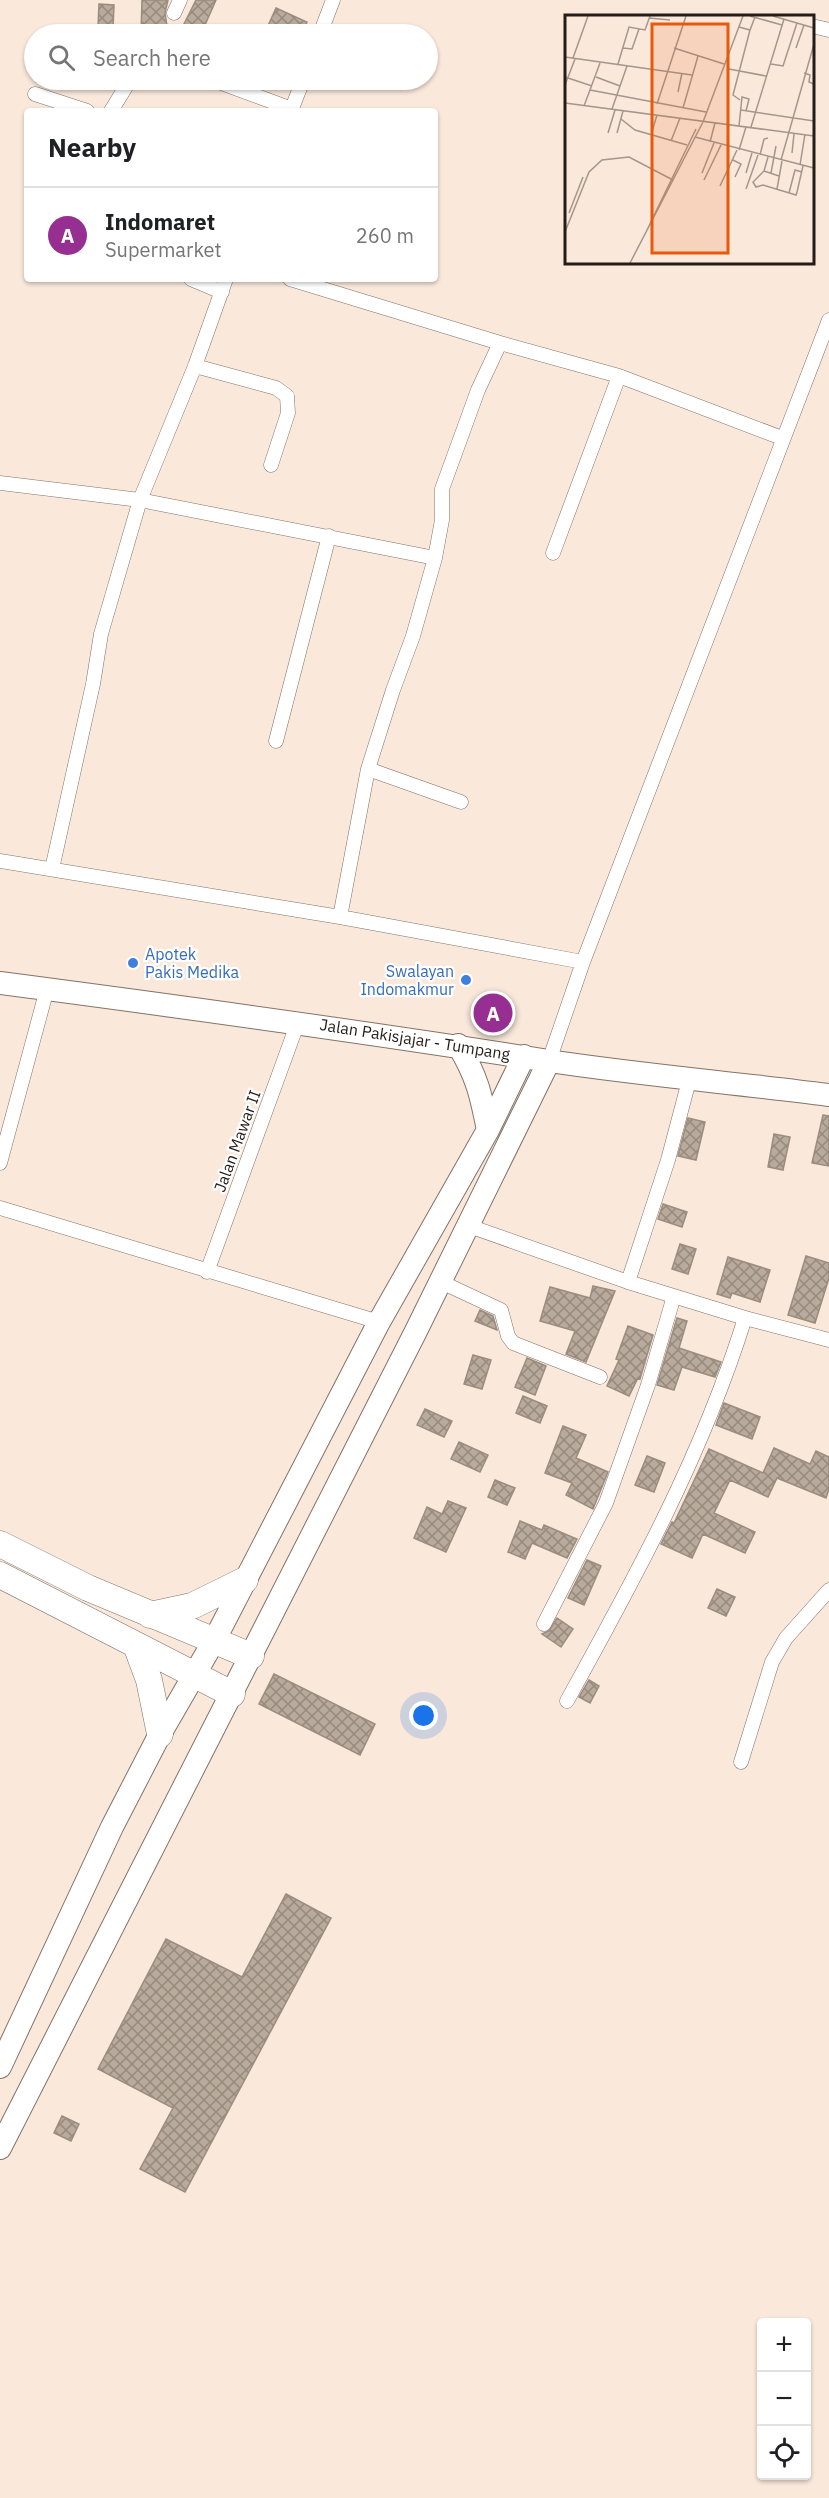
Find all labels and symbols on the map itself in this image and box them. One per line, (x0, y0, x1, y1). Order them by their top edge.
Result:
inset map (565, 15, 814, 264)
place label: Apotek Pakis Medika (145, 944, 239, 982)
marker: Apotek Pakis Medika (126, 956, 140, 970)
place label: Swalayan Indomakmur (360, 961, 454, 999)
marker: Swalayan Indomakmur (459, 973, 473, 987)
pin: A (474, 990, 512, 1036)
street label: Jalan Pakisjajar - Tumpang (318, 1014, 512, 1064)
street label: Jalan Mawar II (209, 1087, 265, 1195)
your location (409, 1701, 438, 1730)

